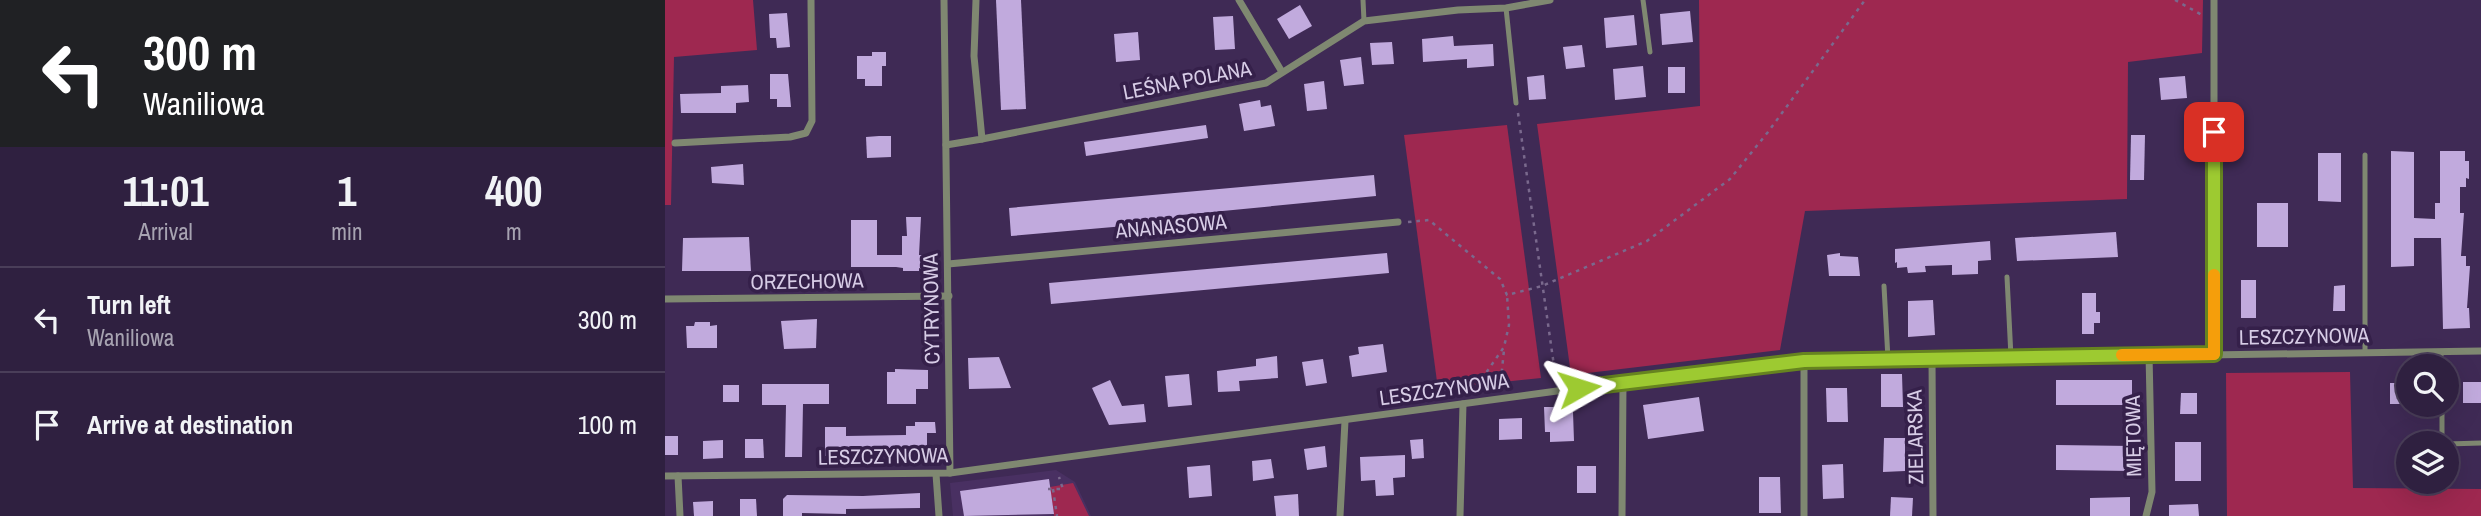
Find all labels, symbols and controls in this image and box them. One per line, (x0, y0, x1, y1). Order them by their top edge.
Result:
text: 300 m (143, 19, 257, 85)
icon: left (28, 28, 119, 119)
street label: LEŚNA POLANA (1120, 53, 1254, 107)
text: Waniliowa (143, 82, 265, 125)
pin (2184, 102, 2244, 162)
icon: arrive (2195, 113, 2233, 151)
text: 11:01 (122, 163, 209, 219)
text: 1 (337, 163, 356, 219)
text: 400 (485, 163, 543, 219)
street label: ANANASOWA (1113, 207, 1228, 245)
text: Arrival (138, 216, 193, 247)
text: min (331, 216, 363, 247)
text: m (506, 216, 522, 247)
street label: CYTRYNOWA (916, 253, 946, 365)
street label: ORZECHOWA (750, 266, 864, 296)
text: Turn left (87, 287, 171, 322)
icon: left (28, 301, 66, 339)
text: 300 m (578, 302, 637, 337)
street label: LESZCZYNOWA (2239, 320, 2370, 352)
text: Waniliowa (87, 322, 174, 353)
position arrow (1542, 351, 1616, 425)
map controls (2396, 354, 2459, 494)
button: search (2396, 354, 2459, 417)
street label: LESZCZYNOWA (1377, 365, 1511, 412)
street label: ZIELARSKA (1900, 389, 1930, 485)
street label: MIĘTOWA (2118, 395, 2148, 477)
icon: arrive (28, 406, 66, 444)
text: Arrive at destination (87, 407, 293, 442)
text: 100 m (578, 407, 637, 442)
button: layers (2396, 431, 2459, 494)
street label: LESZCZYNOWA (818, 440, 949, 472)

